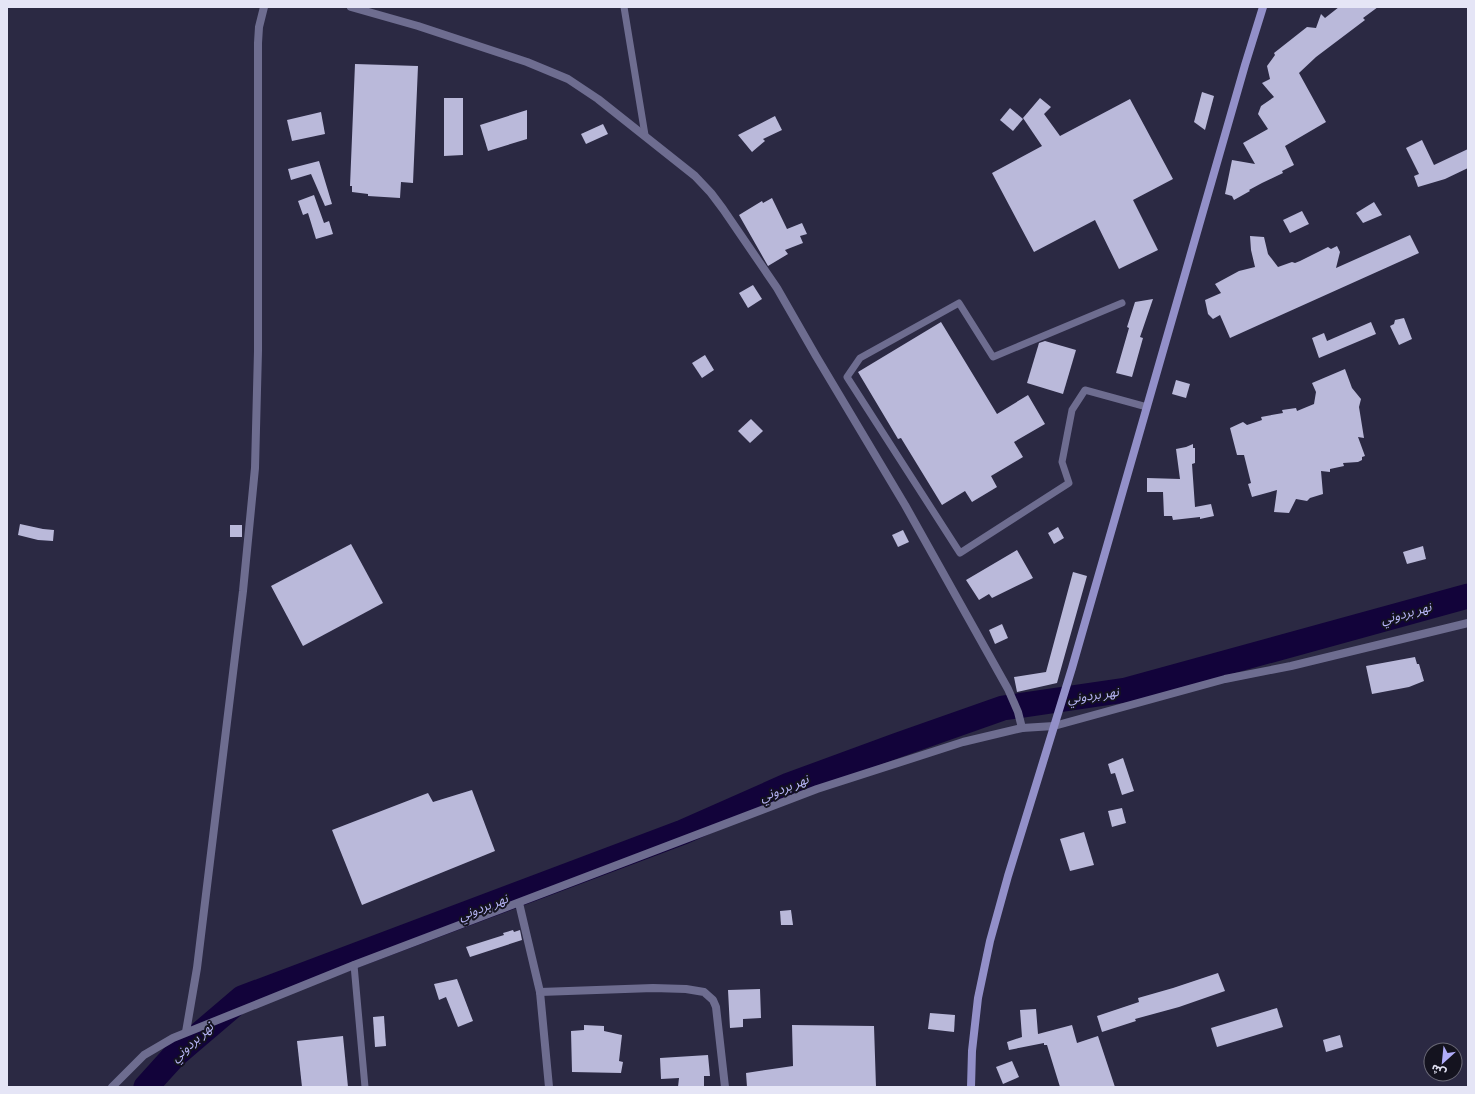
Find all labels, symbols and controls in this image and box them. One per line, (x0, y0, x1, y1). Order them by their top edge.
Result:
water label: نهر بردوني (1379, 598, 1435, 630)
water label: نهر بردوني (1066, 683, 1121, 709)
water label: نهر بردوني (757, 770, 813, 807)
water label: نهر بردوني (456, 889, 512, 926)
water label: نهر بردوني (167, 1018, 219, 1067)
north arrow (1423, 1042, 1463, 1082)
text: ش (1429, 1061, 1448, 1081)

